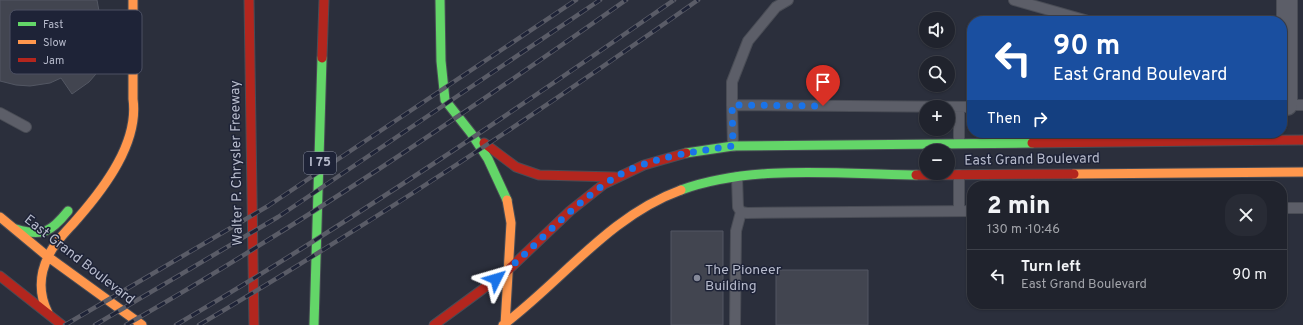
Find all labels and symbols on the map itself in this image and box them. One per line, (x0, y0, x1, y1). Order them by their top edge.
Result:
legend (10, 10, 142, 74)
text: Fast (43, 18, 63, 32)
text: Slow (43, 36, 66, 50)
text: Jam (43, 54, 64, 68)
pin (806, 65, 840, 106)
street label: Walter P. Chrysler Freeway (227, 80, 247, 246)
street label: East Grand Boulevard (964, 150, 1100, 170)
road number: I 75 (304, 152, 336, 174)
street label: East Grand Boulevard (20, 212, 138, 308)
position arrow (475, 258, 517, 300)
place label: The Pioneer Building (705, 262, 782, 295)
marker: The Pioneer Building (692, 273, 702, 283)

